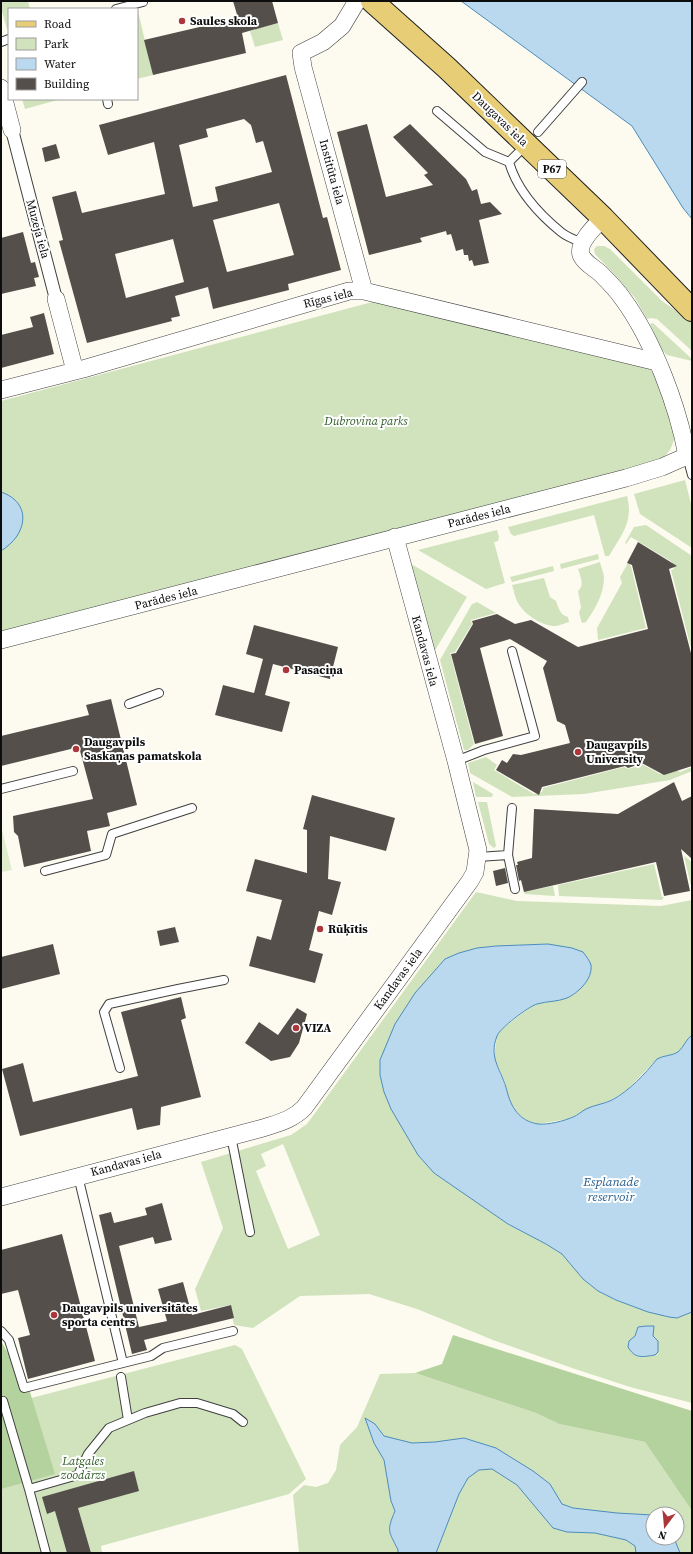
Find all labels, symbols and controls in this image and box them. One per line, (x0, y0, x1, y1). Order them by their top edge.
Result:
legend (8, 8, 138, 100)
place label: Saules skola (190, 13, 258, 29)
text: Road (44, 16, 71, 32)
marker: Saules skola (177, 16, 187, 26)
text: Park (44, 36, 69, 52)
text: Water (44, 56, 76, 72)
text: Building (44, 76, 89, 92)
street label: Daugavas iela (468, 88, 532, 151)
street label: Institūta iela (316, 137, 349, 207)
road number: P67 (538, 160, 566, 178)
street label: Muzeja iela (22, 198, 54, 261)
street label: Rīgas iela (302, 284, 355, 312)
park label: Dubrovina parks (323, 413, 408, 429)
street label: Parādes iela (446, 500, 513, 532)
street label: Parādes iela (133, 582, 200, 614)
street label: Kandavas iela (408, 614, 442, 689)
place label: Pasaciņa (294, 662, 344, 678)
marker: Pasaciņa (281, 665, 291, 675)
place label: Daugavpils Saskaņas pamatskola (84, 734, 202, 764)
place label: Daugavpils University (586, 737, 648, 767)
marker: Daugavpils Saskaņas pamatskola (71, 744, 81, 754)
marker: Daugavpils University (573, 747, 583, 757)
place label: Rūķītis (328, 921, 368, 937)
marker: Rūķītis (315, 924, 325, 934)
street label: Kandavas iela (370, 944, 426, 1013)
place label: VIZA (304, 1020, 331, 1036)
marker: VIZA (291, 1023, 301, 1033)
street label: Kandavas iela (89, 1146, 164, 1180)
water label: Esplanade reservoir (582, 1173, 639, 1205)
place label: Daugavpils universitātes sporta centrs (62, 1300, 198, 1330)
marker: Daugavpils universitātes sporta centrs (49, 1310, 59, 1320)
park label: Latgales zoodārzs (60, 1453, 106, 1483)
north arrow (645, 1506, 685, 1546)
text: N (656, 1527, 668, 1543)

